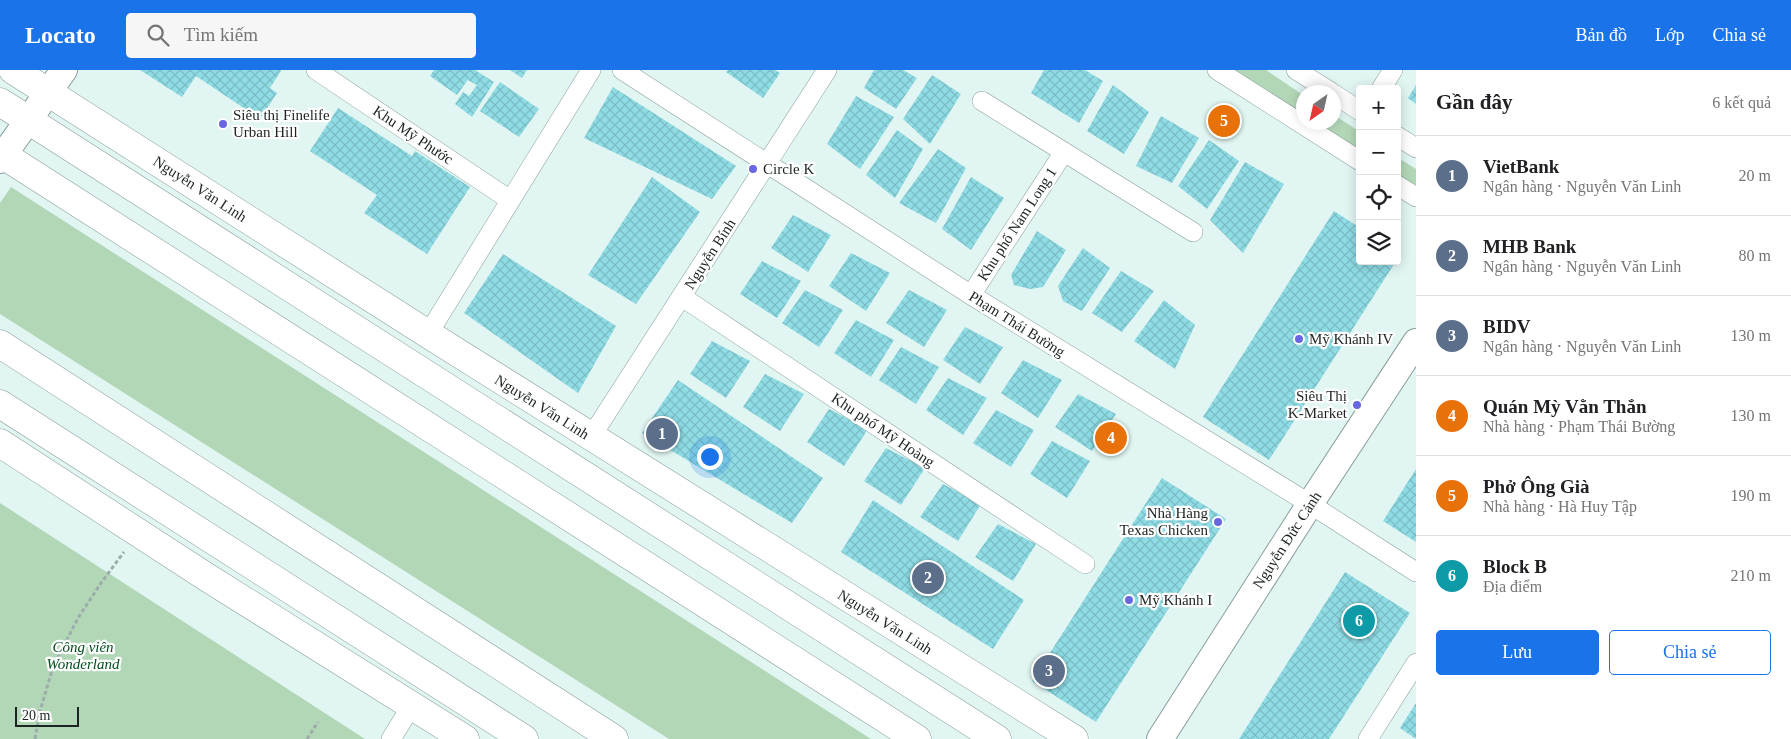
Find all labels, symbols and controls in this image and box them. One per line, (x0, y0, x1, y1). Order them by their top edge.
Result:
search box (126, 13, 476, 58)
icon: search (144, 21, 172, 49)
text: Locato (25, 22, 96, 48)
text: Tìm kiếm (184, 24, 258, 45)
text: Bản đồ (1575, 25, 1627, 45)
text: Lớp (1655, 25, 1685, 45)
text: Chia sẻ (1713, 25, 1766, 45)
north arrow (1296, 85, 1341, 130)
map controls (1356, 85, 1401, 265)
button: + (1356, 85, 1401, 130)
text: Gần đây (1436, 90, 1512, 114)
text: 6 kết quả (1712, 94, 1771, 111)
street label: Khu Mỹ Phước (370, 102, 456, 168)
pin: 5 (1208, 102, 1240, 140)
place label: Siêu thị Finelife Urban Hill (233, 107, 330, 140)
marker: Siêu thị Finelife Urban Hill (217, 118, 229, 130)
button: − (1356, 130, 1401, 175)
street label: Nguyễn Văn Linh (150, 153, 250, 225)
text: VietBank (1483, 156, 1559, 177)
place label: Circle K (763, 161, 814, 177)
marker: Circle K (747, 163, 759, 175)
street label: Khu phố Nam Long 1 (974, 164, 1060, 284)
text: 1 (1448, 167, 1456, 184)
text: 20 m (1739, 167, 1771, 184)
button: locate (1356, 175, 1401, 220)
text: Ngân hàng · Nguyễn Văn Linh (1483, 178, 1681, 195)
street label: Nguyễn Bính (681, 216, 739, 292)
button: layers (1356, 220, 1401, 265)
text: MHB Bank (1483, 236, 1576, 257)
text: 2 (1448, 247, 1456, 264)
text: 80 m (1739, 247, 1771, 264)
text: Ngân hàng · Nguyễn Văn Linh (1483, 258, 1681, 275)
street label: Phạm Thái Bường (966, 288, 1068, 360)
text: BIDV (1483, 316, 1531, 337)
text: 3 (1448, 327, 1456, 344)
text: 130 m (1731, 327, 1771, 344)
place label: Mỹ Khánh IV (1309, 331, 1393, 347)
marker: Mỹ Khánh IV (1293, 333, 1305, 345)
text: Ngân hàng · Nguyễn Văn Linh (1483, 338, 1681, 355)
street label: Nguyễn Văn Linh (492, 372, 592, 443)
place label: Siêu Thị K-Market (1288, 388, 1348, 421)
street label: Khu phố Mỹ Hoàng (829, 390, 938, 471)
text: Quán Mỳ Vằn Thắn (1483, 396, 1647, 417)
marker: Siêu Thị K-Market (1351, 399, 1363, 411)
text: 4 (1448, 407, 1456, 424)
text: 130 m (1731, 407, 1771, 424)
pin: 1 (646, 415, 678, 453)
text: Nhà hàng · Phạm Thái Bường (1483, 418, 1675, 435)
pin: 4 (1095, 419, 1127, 457)
your location (697, 444, 723, 470)
text: Phở Ông Già (1483, 476, 1590, 497)
text: 5 (1448, 487, 1456, 504)
text: 190 m (1731, 487, 1771, 504)
street label: Nguyễn Đức Cảnh (1250, 488, 1325, 591)
text: Nhà hàng · Hà Huy Tập (1483, 498, 1637, 515)
place label: Nhà Hàng Texas Chicken (1119, 505, 1208, 538)
marker: Nhà Hàng Texas Chicken (1212, 516, 1224, 528)
text: Block B (1483, 556, 1547, 577)
pin: 2 (912, 559, 944, 597)
text: 6 (1448, 567, 1456, 584)
text: 210 m (1731, 567, 1771, 584)
text: Địa điểm (1483, 578, 1542, 595)
street label: Nguyễn Văn Linh (835, 587, 935, 658)
place label: Mỹ Khánh I (1139, 592, 1212, 608)
marker: Mỹ Khánh I (1123, 594, 1135, 606)
pin: 6 (1343, 602, 1375, 640)
button: Lưu (1436, 630, 1599, 675)
button: Chia sẻ (1609, 630, 1771, 675)
park label: Công viên Wonderland (47, 639, 120, 672)
pin: 3 (1033, 652, 1065, 690)
scale bar (15, 704, 79, 727)
text: 20 m (22, 708, 50, 723)

